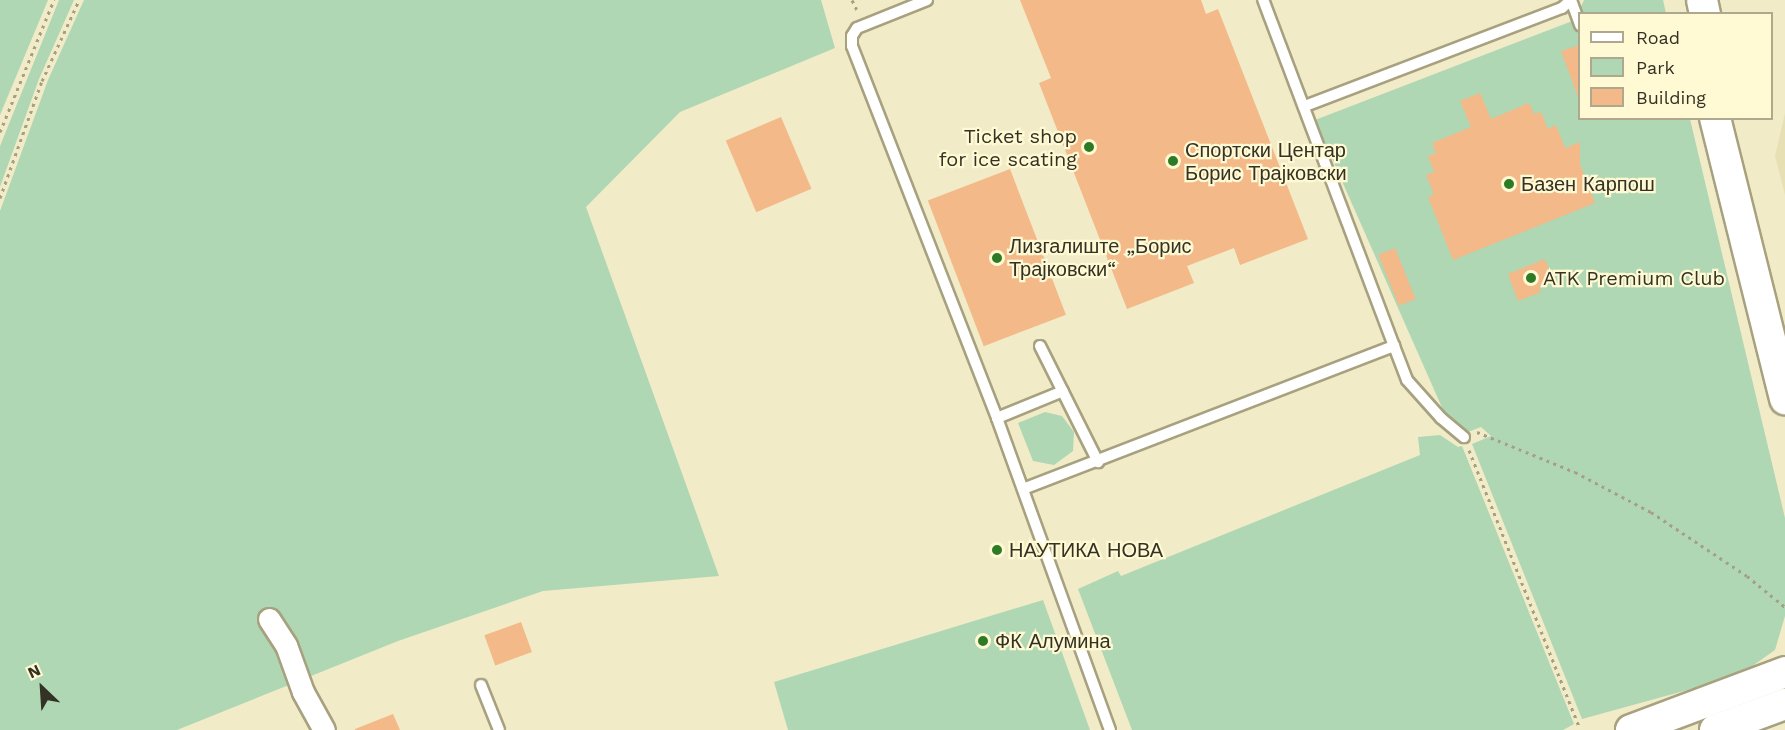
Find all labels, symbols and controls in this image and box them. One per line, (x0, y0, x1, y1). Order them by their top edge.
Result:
legend (1578, 12, 1773, 120)
text: Road (1636, 27, 1680, 48)
text: Park (1636, 57, 1675, 78)
text: Building (1636, 87, 1706, 108)
place label: Ticket shop for ice scating (938, 124, 1077, 171)
place label: Спортски Центар Борис Трајковски (1185, 138, 1347, 185)
marker: Ticket shop for ice scating (1082, 140, 1096, 154)
marker: Спортски Центар Борис Трајковски (1166, 154, 1180, 168)
place label: Базен Карпош (1521, 172, 1655, 196)
marker: Базен Карпош (1502, 177, 1516, 191)
place label: Лизгалиште „Борис Трајковски“ (1009, 234, 1192, 281)
marker: Лизгалиште „Борис Трајковски“ (990, 251, 1004, 265)
place label: ATK Premium Club (1543, 266, 1725, 290)
marker: ATK Premium Club (1524, 271, 1538, 285)
place label: НАУТИКА НОВА (1009, 538, 1163, 562)
marker: НАУТИКА НОВА (990, 543, 1004, 557)
place label: ФК Алумина (995, 629, 1111, 653)
marker: ФК Алумина (976, 634, 990, 648)
north arrow (12, 658, 72, 718)
text: N (25, 660, 44, 682)

